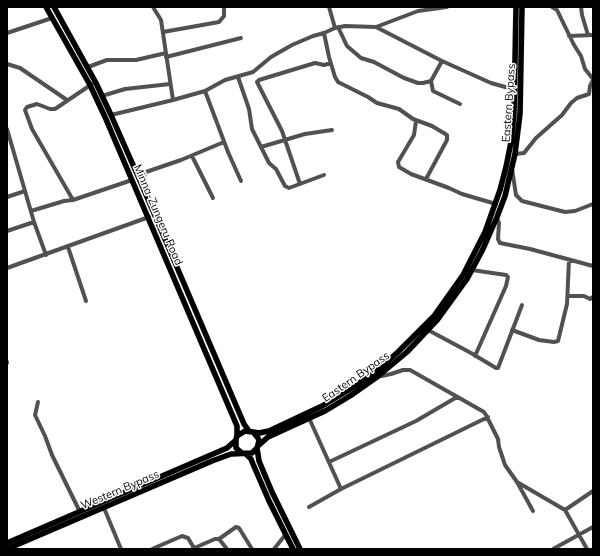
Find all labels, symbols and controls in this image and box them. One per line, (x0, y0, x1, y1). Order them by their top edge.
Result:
street label: Eastern Bypass (500, 63, 518, 143)
street label: Minna-Zungeru Road (131, 163, 185, 267)
street label: Eastern Bypass (320, 349, 392, 405)
street label: Western Bypass (79, 468, 161, 512)

